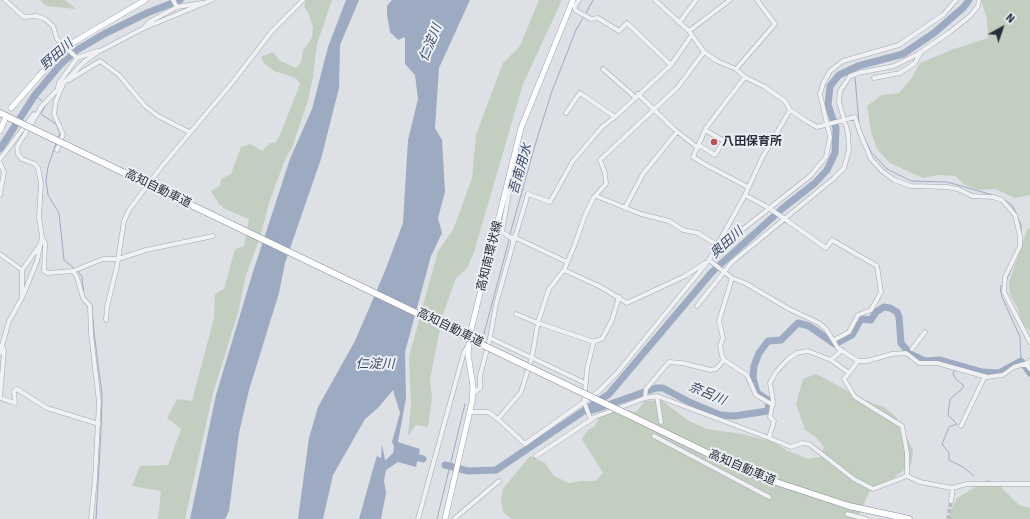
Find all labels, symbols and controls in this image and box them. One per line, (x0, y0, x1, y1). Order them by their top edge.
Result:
north arrow (982, 8, 1022, 48)
text: N (1003, 11, 1017, 26)
water label: 仁淀川 (416, 22, 446, 64)
water label: 野田川 (37, 36, 77, 74)
place label: 八田保育所 (722, 135, 782, 149)
marker: 八田保育所 (709, 137, 719, 147)
water label: 吾南用水 (506, 142, 536, 196)
street label: 高知自動車道 (122, 167, 194, 211)
street label: 高知南環状線 (474, 219, 506, 293)
water label: 奥田川 (707, 224, 747, 262)
street label: 高知自動車道 (414, 306, 486, 350)
water label: 仁淀川 (356, 357, 394, 373)
water label: 奈呂川 (686, 379, 728, 409)
street label: 高知自動車道 (706, 447, 778, 489)

